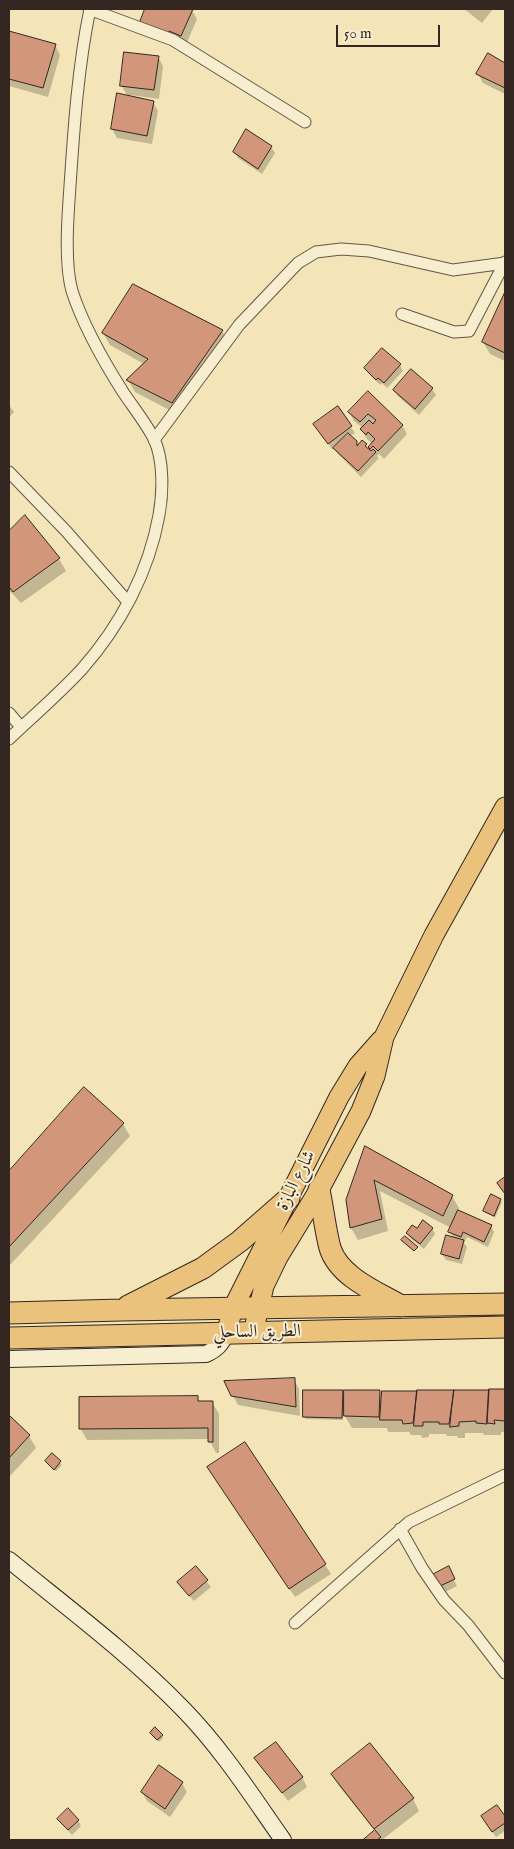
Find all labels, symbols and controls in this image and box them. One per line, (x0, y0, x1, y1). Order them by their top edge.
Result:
scale bar (339, 15, 443, 47)
text: 50 m (344, 24, 372, 43)
street label: شارع البازة (273, 1147, 321, 1215)
street label: الطريق الساحلي (213, 1321, 301, 1345)

